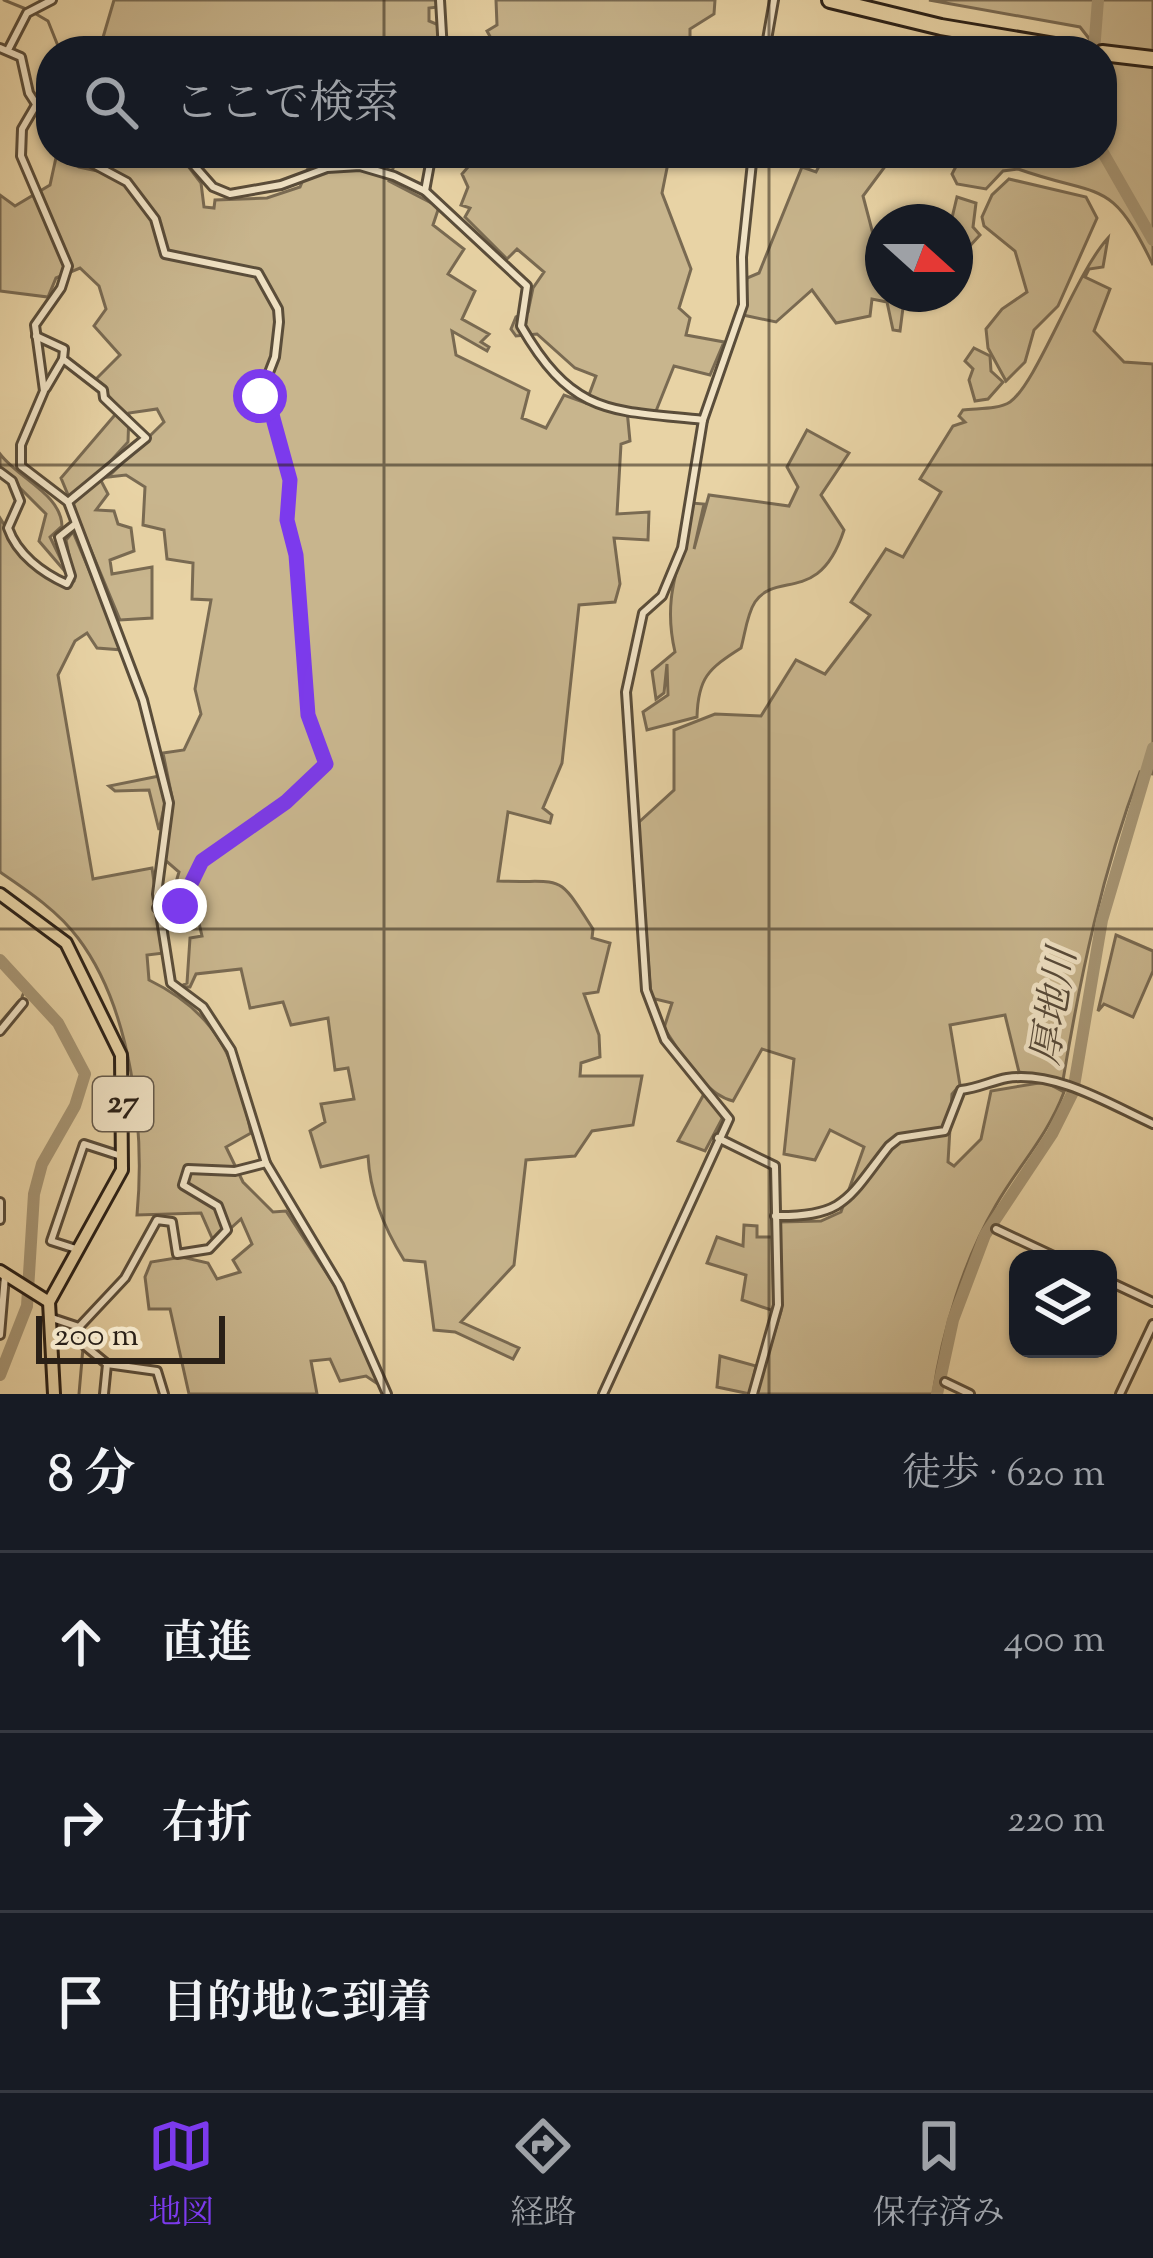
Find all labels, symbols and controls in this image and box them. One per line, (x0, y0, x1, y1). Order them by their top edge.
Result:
search box (36, 36, 1117, 168)
icon: search (78, 69, 144, 135)
text: ここで検索 (174, 74, 399, 139)
north arrow (865, 204, 973, 312)
route start (233, 369, 287, 423)
route end (153, 879, 207, 933)
water label: 厚地川 (1020, 941, 1094, 1069)
road number: 27 (93, 1077, 153, 1131)
map controls (1009, 1250, 1117, 1358)
button: layers (1009, 1250, 1117, 1358)
scale bar (36, 1310, 225, 1363)
text: 200 m (54, 1313, 139, 1361)
text: 8 分 (48, 1441, 135, 1514)
text: 徒歩 · 620 m (902, 1448, 1105, 1504)
icon: ahead (48, 1609, 114, 1675)
text: 直進 (162, 1614, 252, 1679)
text: 400 m (1004, 1614, 1105, 1670)
icon: right (48, 1789, 114, 1855)
text: 右折 (162, 1794, 252, 1859)
text: 220 m (1007, 1794, 1105, 1850)
icon: arrive (48, 1969, 114, 2035)
text: 目的地に到着 (162, 1974, 432, 2039)
tab: 地図 (148, 2113, 214, 2239)
tab: 経路 (510, 2113, 576, 2239)
tab: 保存済み (873, 2113, 1005, 2239)

